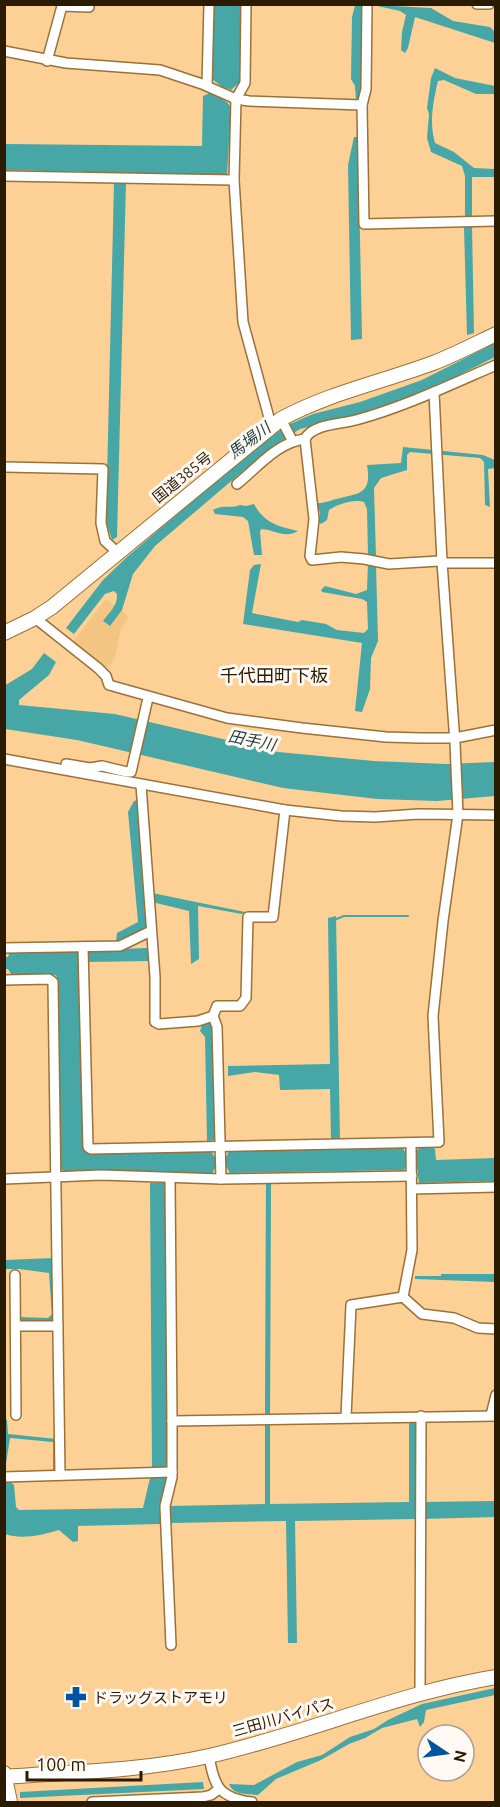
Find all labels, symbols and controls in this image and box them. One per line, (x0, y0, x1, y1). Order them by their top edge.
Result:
water label: 馬場川 (224, 417, 275, 462)
street label: 国道385号 (149, 448, 215, 506)
district label: 千代田町下板 (220, 665, 328, 685)
water label: 田手川 (227, 726, 279, 754)
pharmacy icon: ドラッグストアモリ (64, 1685, 88, 1709)
place label: ドラッグストアモリ (93, 1689, 228, 1706)
street label: 三田川バイパス (230, 1694, 336, 1740)
north arrow (416, 1723, 476, 1783)
scale bar (27, 1744, 141, 1782)
text: N (451, 1749, 471, 1764)
text: 100 m (36, 1754, 86, 1774)

